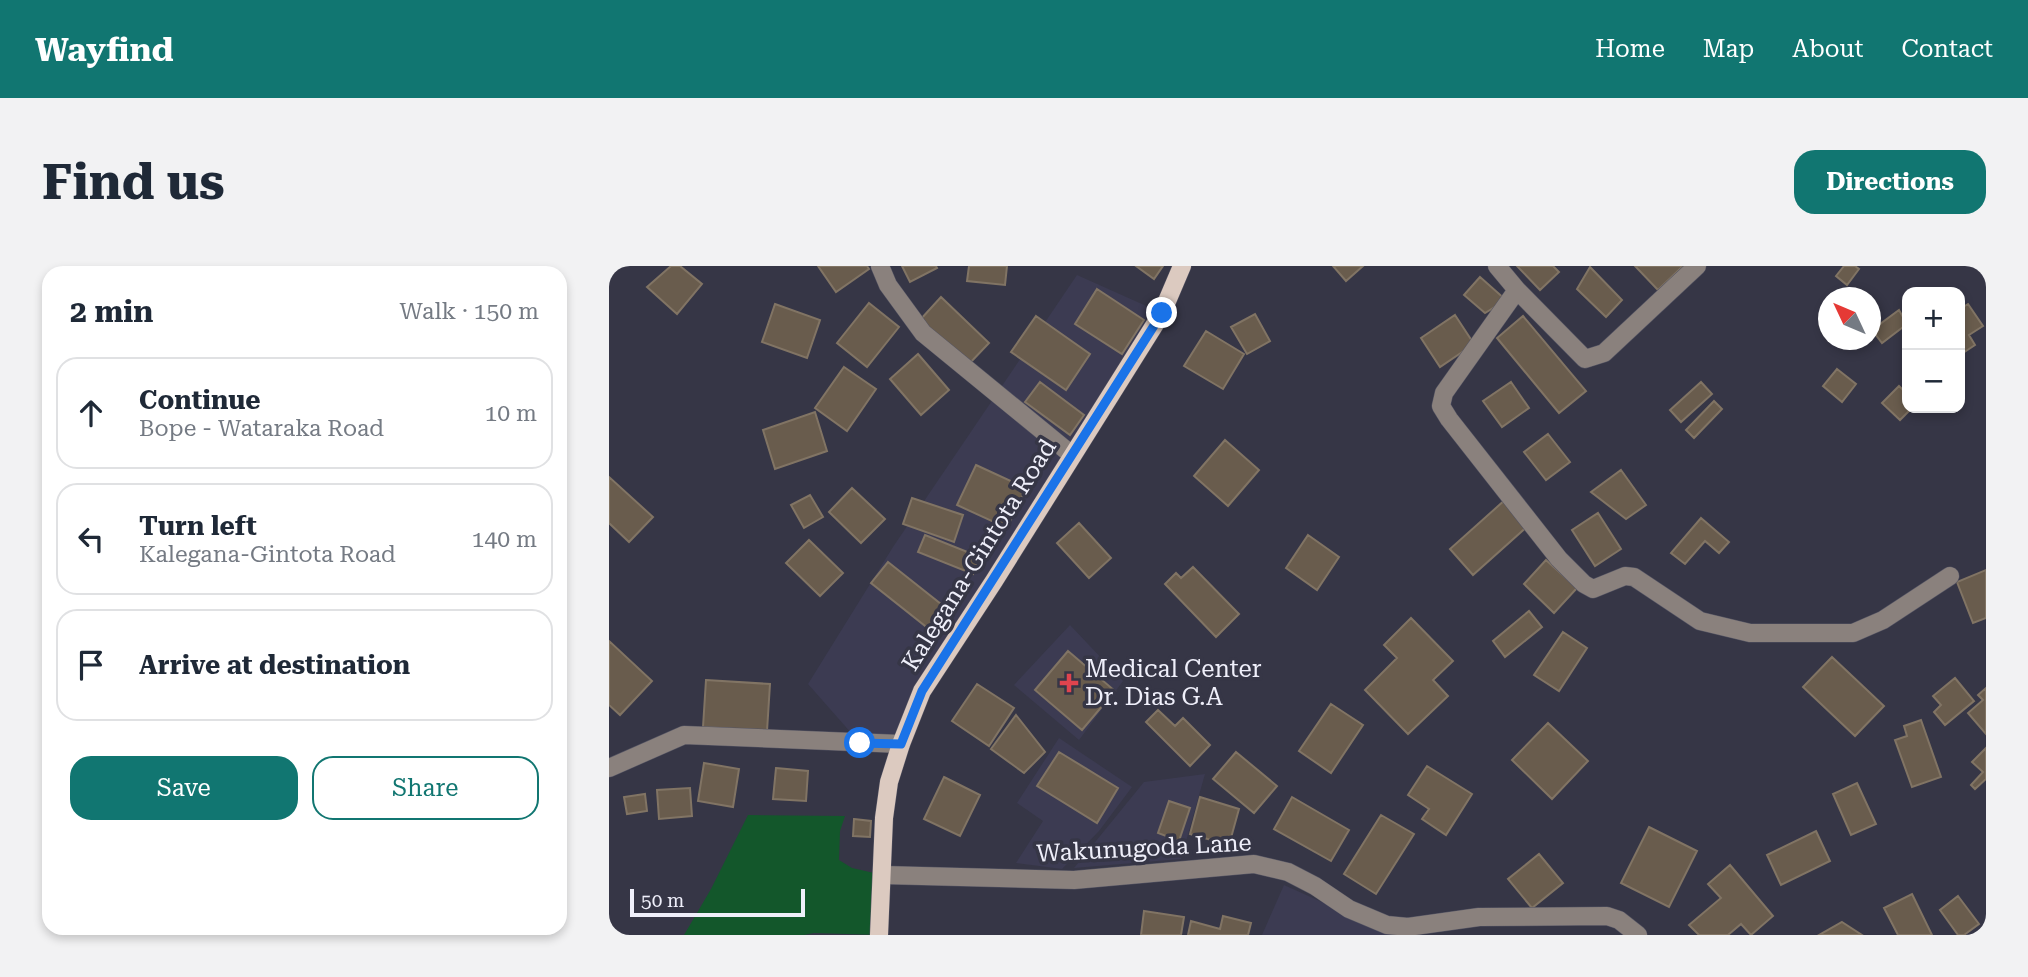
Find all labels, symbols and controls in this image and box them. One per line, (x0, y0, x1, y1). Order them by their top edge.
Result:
text: Wayfind (35, 30, 174, 69)
text: Home (1595, 35, 1665, 63)
text: Map (1703, 35, 1754, 63)
text: About (1792, 35, 1863, 63)
text: Contact (1901, 35, 1993, 63)
button: Directions (1794, 150, 1986, 214)
text: Find us (42, 154, 225, 211)
north arrow (1818, 287, 1881, 350)
map controls (1902, 287, 1965, 413)
button: + (1902, 287, 1965, 350)
text: 2 min (70, 294, 153, 329)
route end (1146, 297, 1177, 328)
text: Walk · 150 m (400, 298, 539, 325)
button: − (1902, 350, 1965, 413)
text: Continue (139, 385, 261, 415)
icon: ahead (72, 394, 110, 432)
text: 10 m (484, 400, 537, 427)
text: Bope - Wataraka Road (139, 415, 384, 442)
street label: Kalegana-Gintota Road (896, 434, 1062, 676)
text: Turn left (139, 511, 257, 541)
icon: left (72, 520, 110, 558)
text: 140 m (472, 526, 537, 553)
text: Kalegana-Gintota Road (139, 541, 396, 568)
icon: arrive (72, 646, 110, 684)
text: Arrive at destination (139, 650, 410, 680)
place label: Medical Center Dr. Dias G.A (1085, 655, 1262, 711)
marker: Medical Center Dr. Dias G.A (1059, 673, 1079, 693)
route start (844, 727, 875, 758)
button: Save (70, 756, 298, 820)
button: Share (312, 756, 539, 820)
street label: Wakunugoda Lane (1036, 828, 1252, 868)
scale bar (630, 886, 805, 918)
text: 50 m (641, 889, 684, 912)

